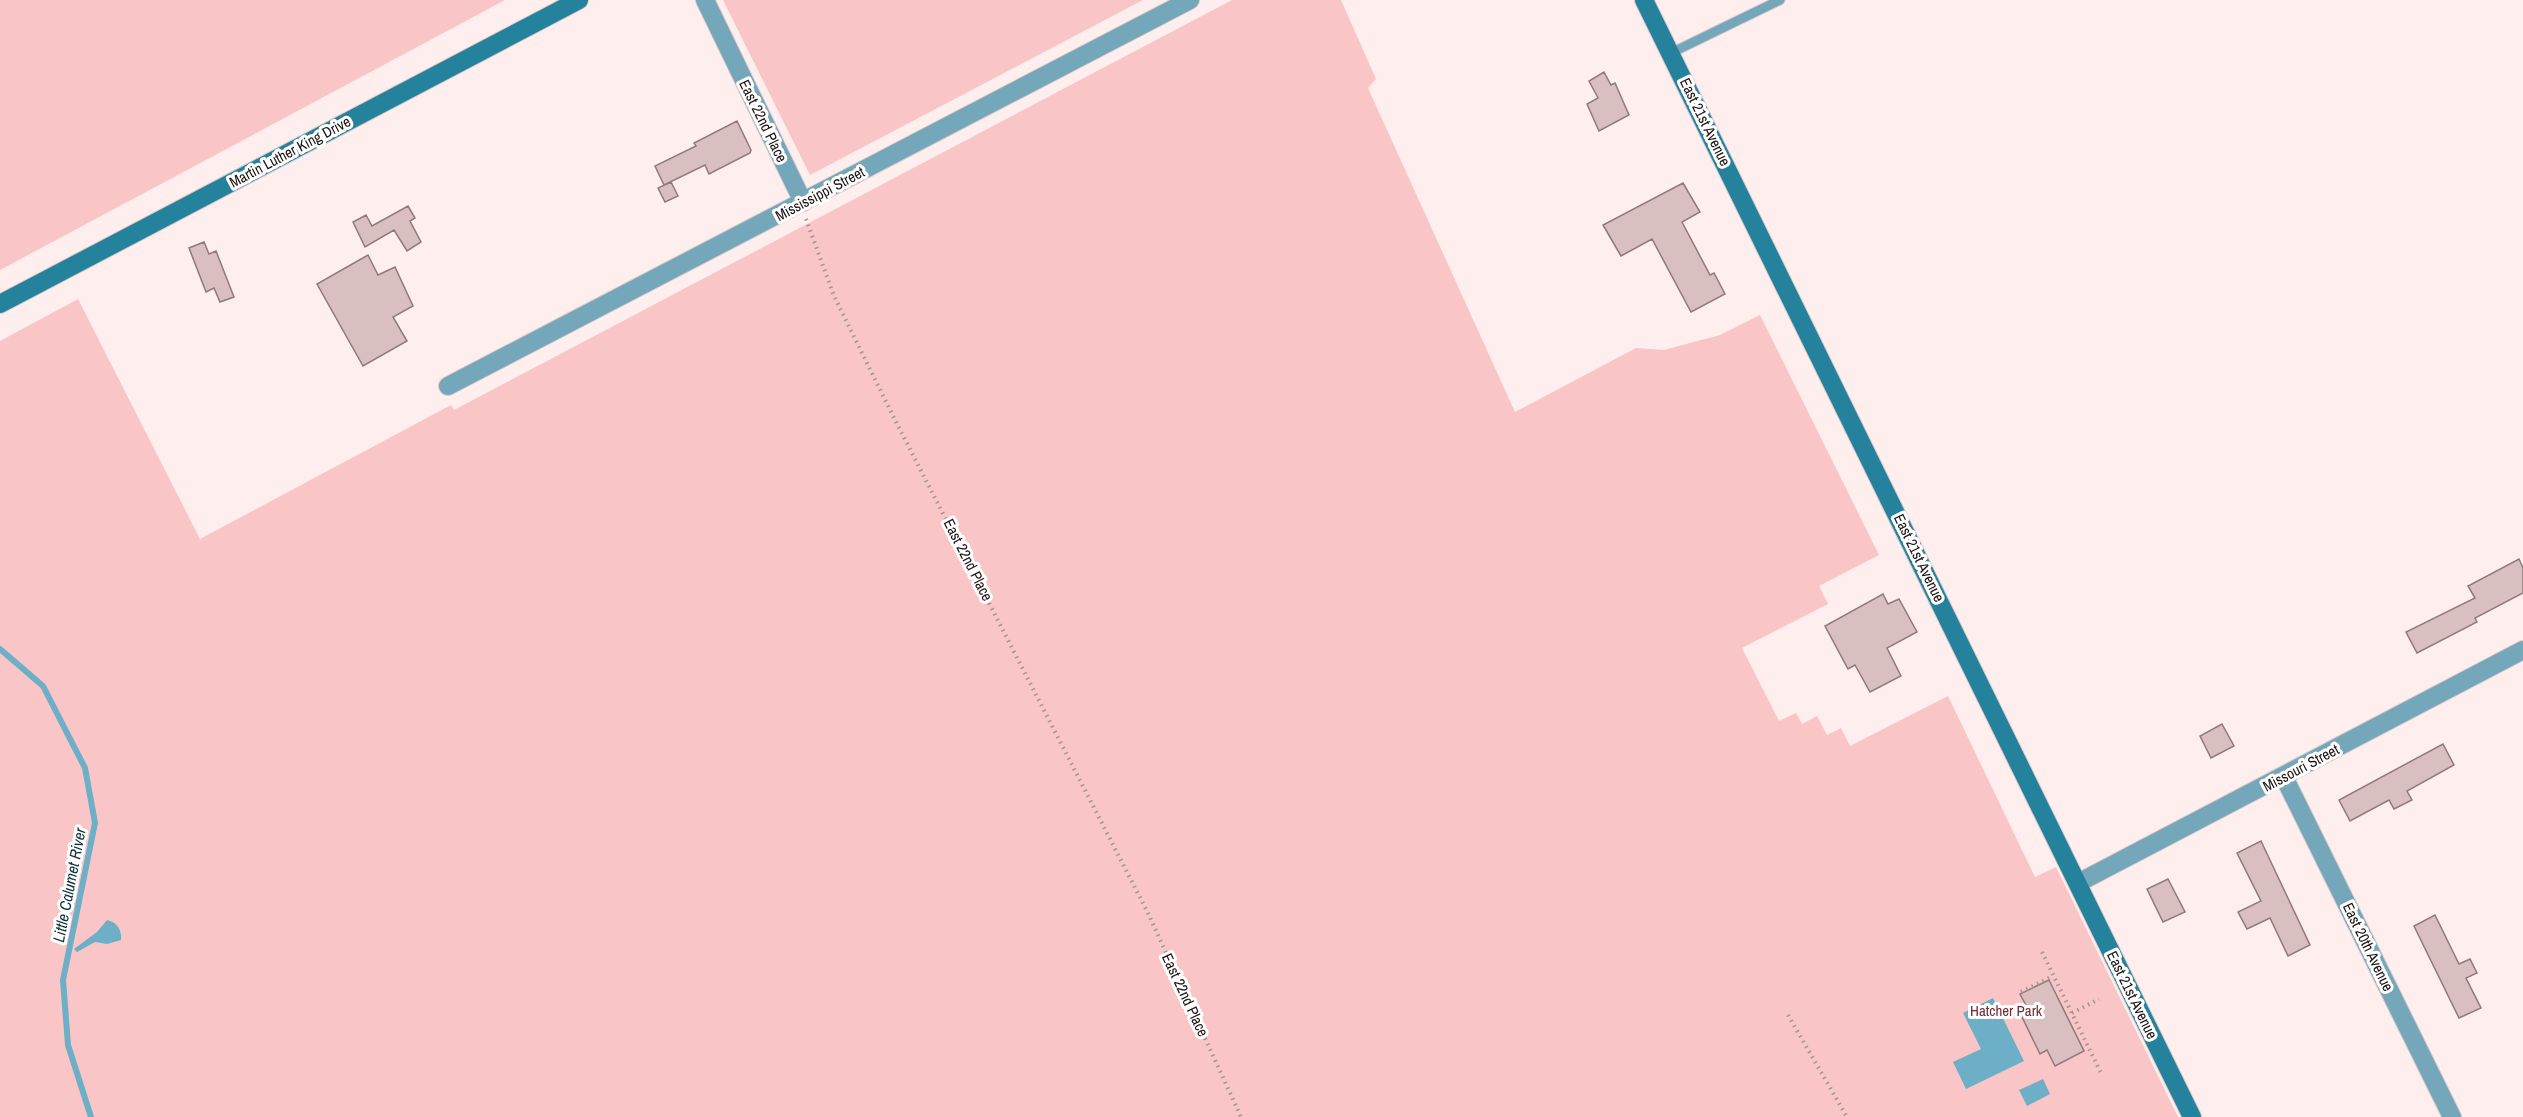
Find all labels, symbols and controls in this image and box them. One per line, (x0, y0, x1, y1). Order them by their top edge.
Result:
street label: East 21st Avenue (1675, 74, 1736, 169)
street label: East 22nd Place (734, 76, 793, 166)
street label: Martin Luther King Drive (225, 111, 354, 192)
street label: Mississippi Street (771, 161, 869, 226)
street label: East 21st Avenue (1889, 510, 1950, 605)
street label: East 22nd Place (939, 515, 998, 605)
street label: Missouri Street (2259, 738, 2343, 796)
water label: Little Calumet River (47, 825, 91, 944)
street label: East 20th Avenue (2338, 899, 2399, 995)
street label: East 21st Avenue (2102, 947, 2163, 1042)
street label: East 22nd Place (1157, 950, 1214, 1040)
park label: Hatcher Park (1970, 1000, 2043, 1021)

